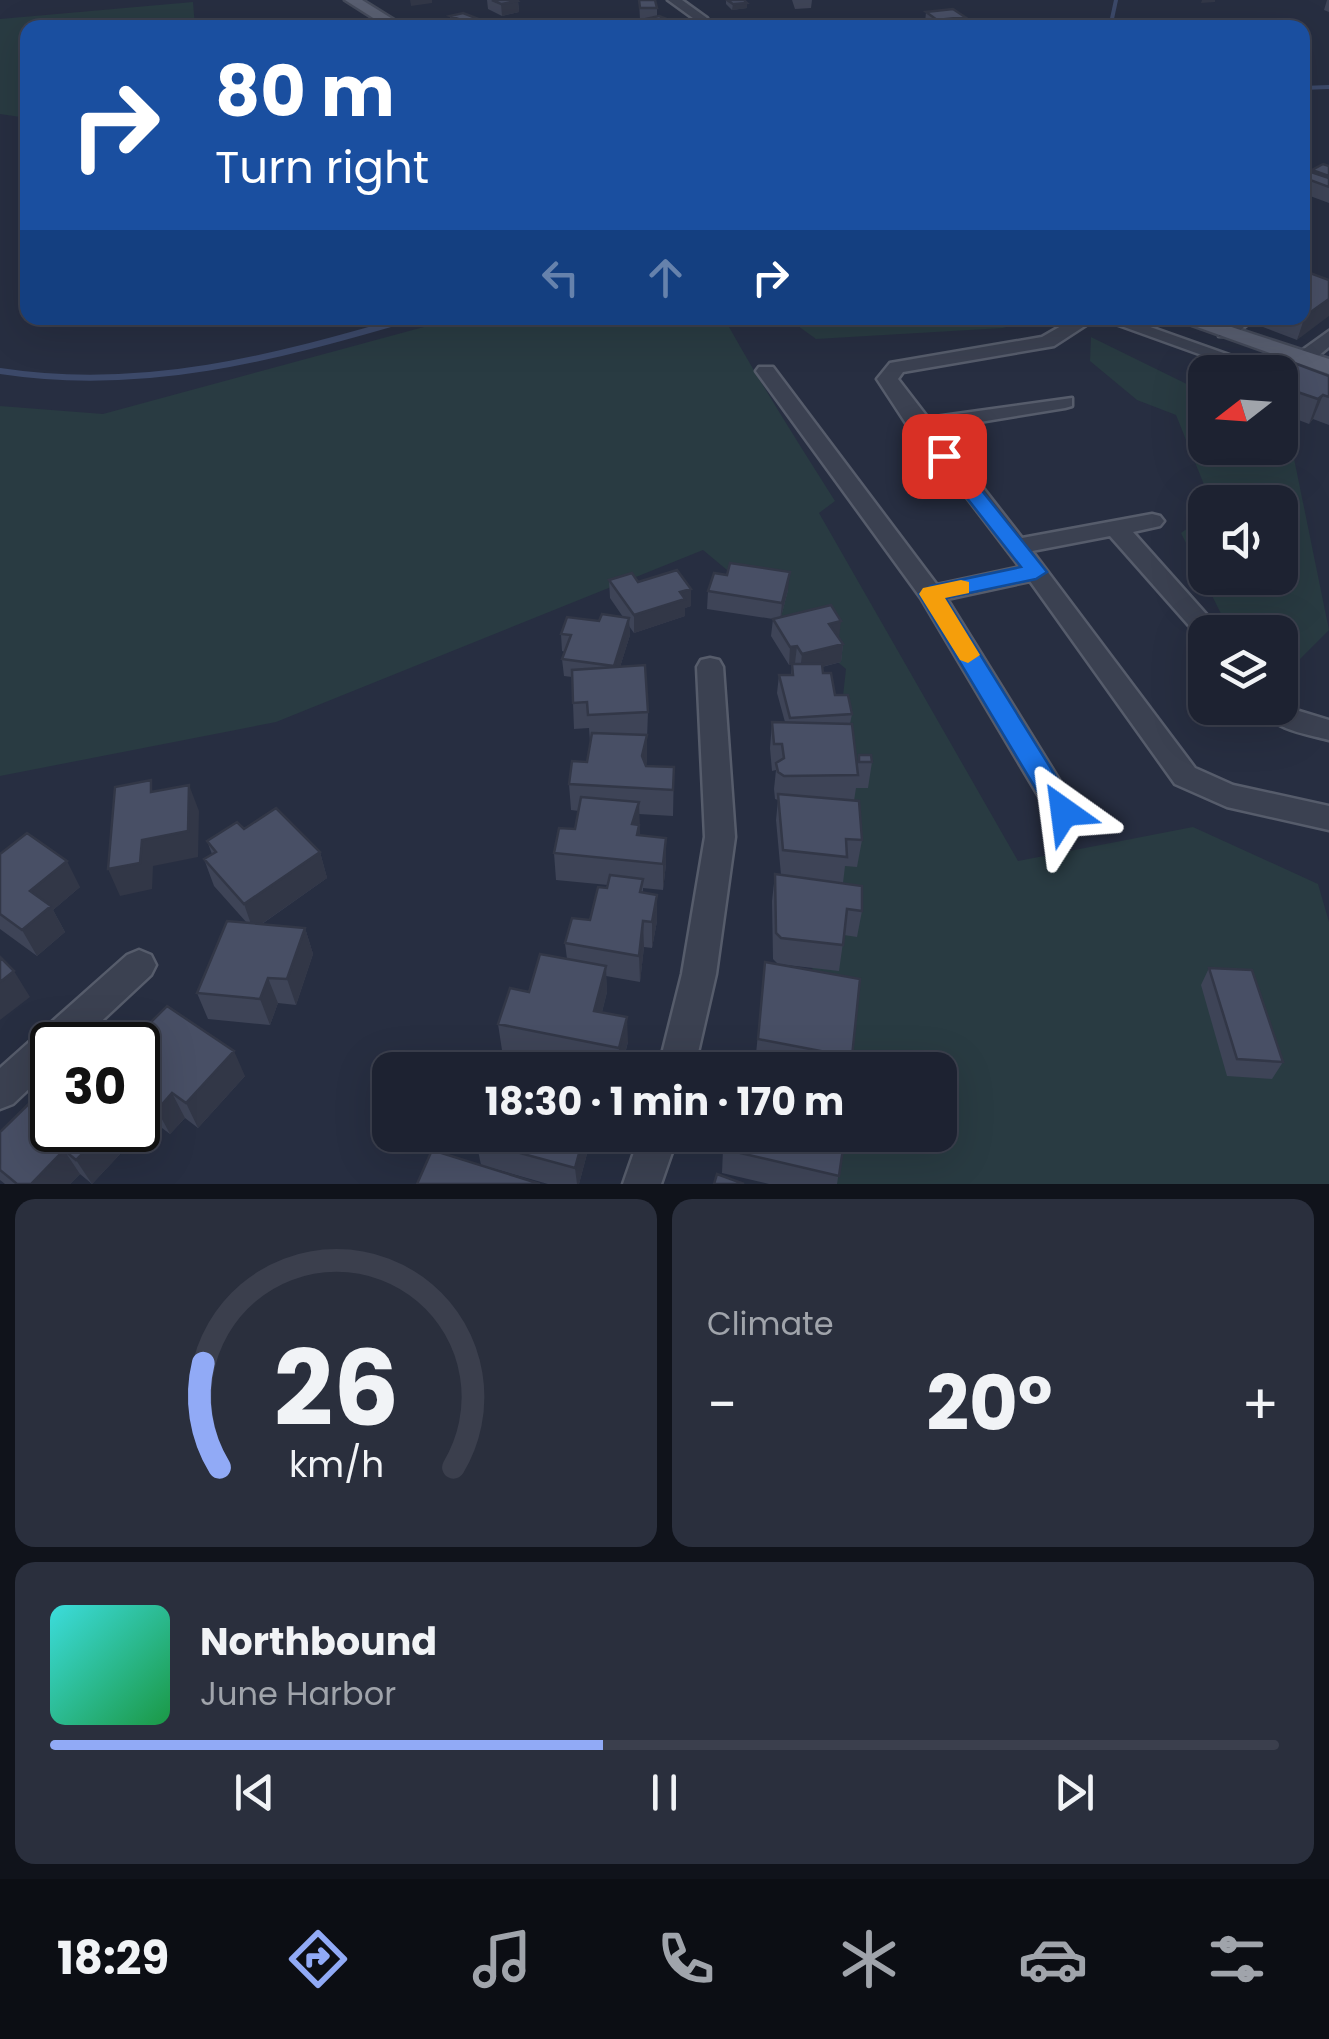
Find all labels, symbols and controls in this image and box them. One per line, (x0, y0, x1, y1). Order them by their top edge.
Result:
text: 80 m (215, 42, 395, 141)
icon: right (50, 60, 180, 190)
text: Turn right (215, 136, 429, 199)
icon: left (533, 250, 588, 305)
icon: ahead (638, 250, 693, 305)
icon: right (743, 250, 798, 305)
north arrow (1188, 355, 1298, 465)
map controls (1188, 355, 1298, 725)
pin (902, 414, 987, 499)
icon: arrive (917, 429, 972, 484)
button: sound (1188, 485, 1298, 595)
button: layers (1188, 615, 1298, 725)
position arrow (1012, 760, 1116, 864)
speed limit sign: 30 (30, 1022, 160, 1152)
text: 18:30 · 1 min · 170 m (485, 1075, 844, 1128)
text: Climate (707, 1301, 834, 1346)
text: 26 (273, 1316, 399, 1461)
text: 20° (926, 1351, 1053, 1456)
text: − (707, 1366, 737, 1443)
text: + (1241, 1366, 1279, 1443)
text: km/h (288, 1439, 384, 1490)
text: Northbound (200, 1615, 437, 1668)
text: June Harbor (200, 1671, 396, 1716)
icon: previous (227, 1765, 282, 1820)
icon: pause (637, 1765, 692, 1820)
icon: next (1047, 1765, 1102, 1820)
icon: directions (283, 1924, 353, 1994)
icon: music (467, 1924, 537, 1994)
icon: phone (651, 1924, 721, 1994)
icon: climate (834, 1924, 904, 1994)
icon: car (1018, 1924, 1088, 1994)
icon: filters (1202, 1924, 1272, 1994)
text: 18:29 (57, 1927, 169, 1990)

